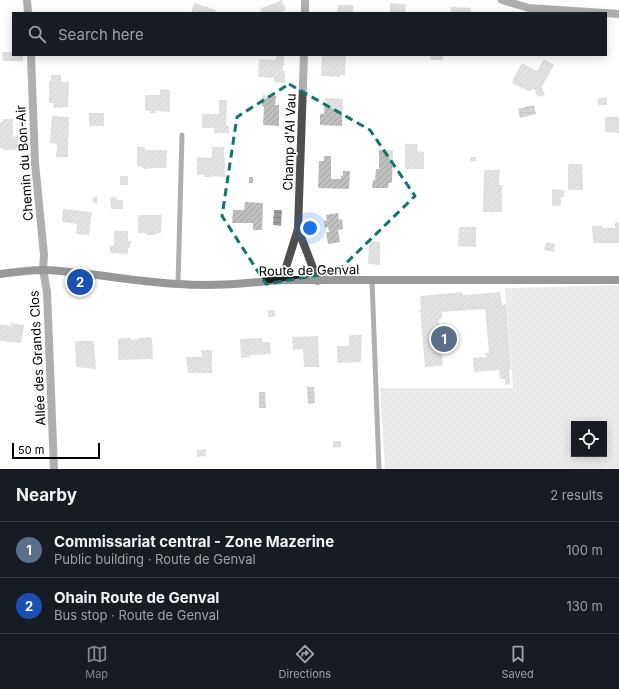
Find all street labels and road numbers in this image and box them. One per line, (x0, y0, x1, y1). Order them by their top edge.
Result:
street label: Champ d'Al Vau (279, 93, 299, 191)
street label: Chemin du Bon-Air (12, 104, 36, 222)
street label: Route de Genval (259, 261, 359, 279)
street label: Allée des Grands Clos (25, 290, 49, 426)

